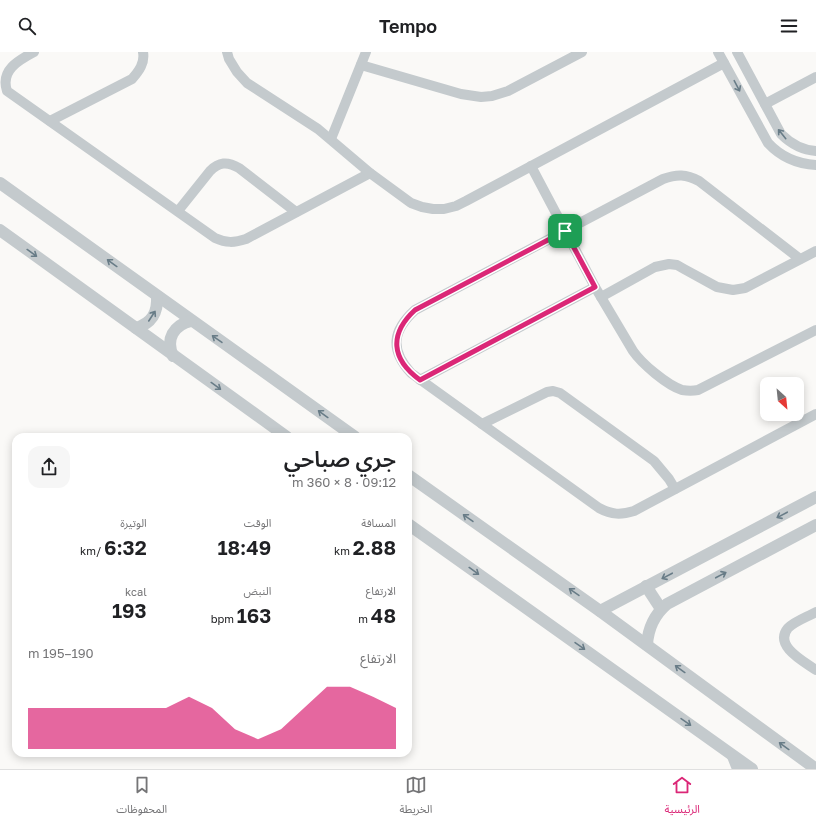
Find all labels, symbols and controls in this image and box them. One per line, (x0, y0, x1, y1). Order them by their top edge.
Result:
icon: search (16, 15, 38, 37)
text: Tempo (379, 15, 437, 37)
icon: menu (778, 15, 800, 37)
one-way arrow (733, 80, 741, 92)
one-way arrow (778, 129, 787, 140)
pin (548, 214, 582, 248)
icon: arrive (554, 220, 576, 242)
one-way arrow (26, 248, 37, 257)
one-way arrow (106, 259, 117, 267)
one-way arrow (149, 310, 157, 322)
one-way arrow (212, 335, 223, 343)
north arrow (760, 377, 804, 421)
map controls (760, 377, 804, 421)
one-way arrow (211, 382, 222, 390)
one-way arrow (318, 410, 329, 418)
text: جري صباحي (284, 445, 396, 472)
button: share (28, 446, 70, 488)
text: 09:12 · 8 × 360 m (292, 474, 396, 490)
one-way arrow (776, 511, 788, 519)
one-way arrow (463, 514, 474, 522)
text: الوتيرة (120, 516, 147, 529)
text: الوقت (244, 516, 271, 529)
text: المسافة (361, 516, 396, 529)
text: 6:32 (104, 535, 147, 559)
text: 18:49 (217, 535, 271, 559)
text: 2.88 (353, 535, 396, 559)
text: /km (80, 544, 104, 557)
text: km (334, 544, 353, 557)
one-way arrow (468, 567, 479, 575)
one-way arrow (715, 570, 727, 578)
one-way arrow (661, 572, 673, 580)
text: النبض (243, 584, 271, 597)
text: الارتفاع (366, 584, 396, 597)
text: kcal (125, 585, 147, 598)
one-way arrow (569, 588, 580, 596)
text: 193 (112, 598, 147, 622)
text: 163 (237, 603, 271, 627)
text: 48 (371, 603, 396, 627)
text: bpm (211, 612, 237, 625)
text: m (358, 612, 371, 625)
one-way arrow (574, 642, 585, 650)
text: 190–195 m (28, 645, 94, 661)
text: الارتفاع (360, 650, 396, 666)
one-way arrow (674, 665, 685, 673)
one-way arrow (680, 718, 691, 726)
one-way arrow (779, 742, 790, 750)
tab: المحفوظات (116, 774, 167, 821)
tab: الخريطة (399, 774, 432, 821)
tab: الرئيسية (665, 774, 700, 821)

